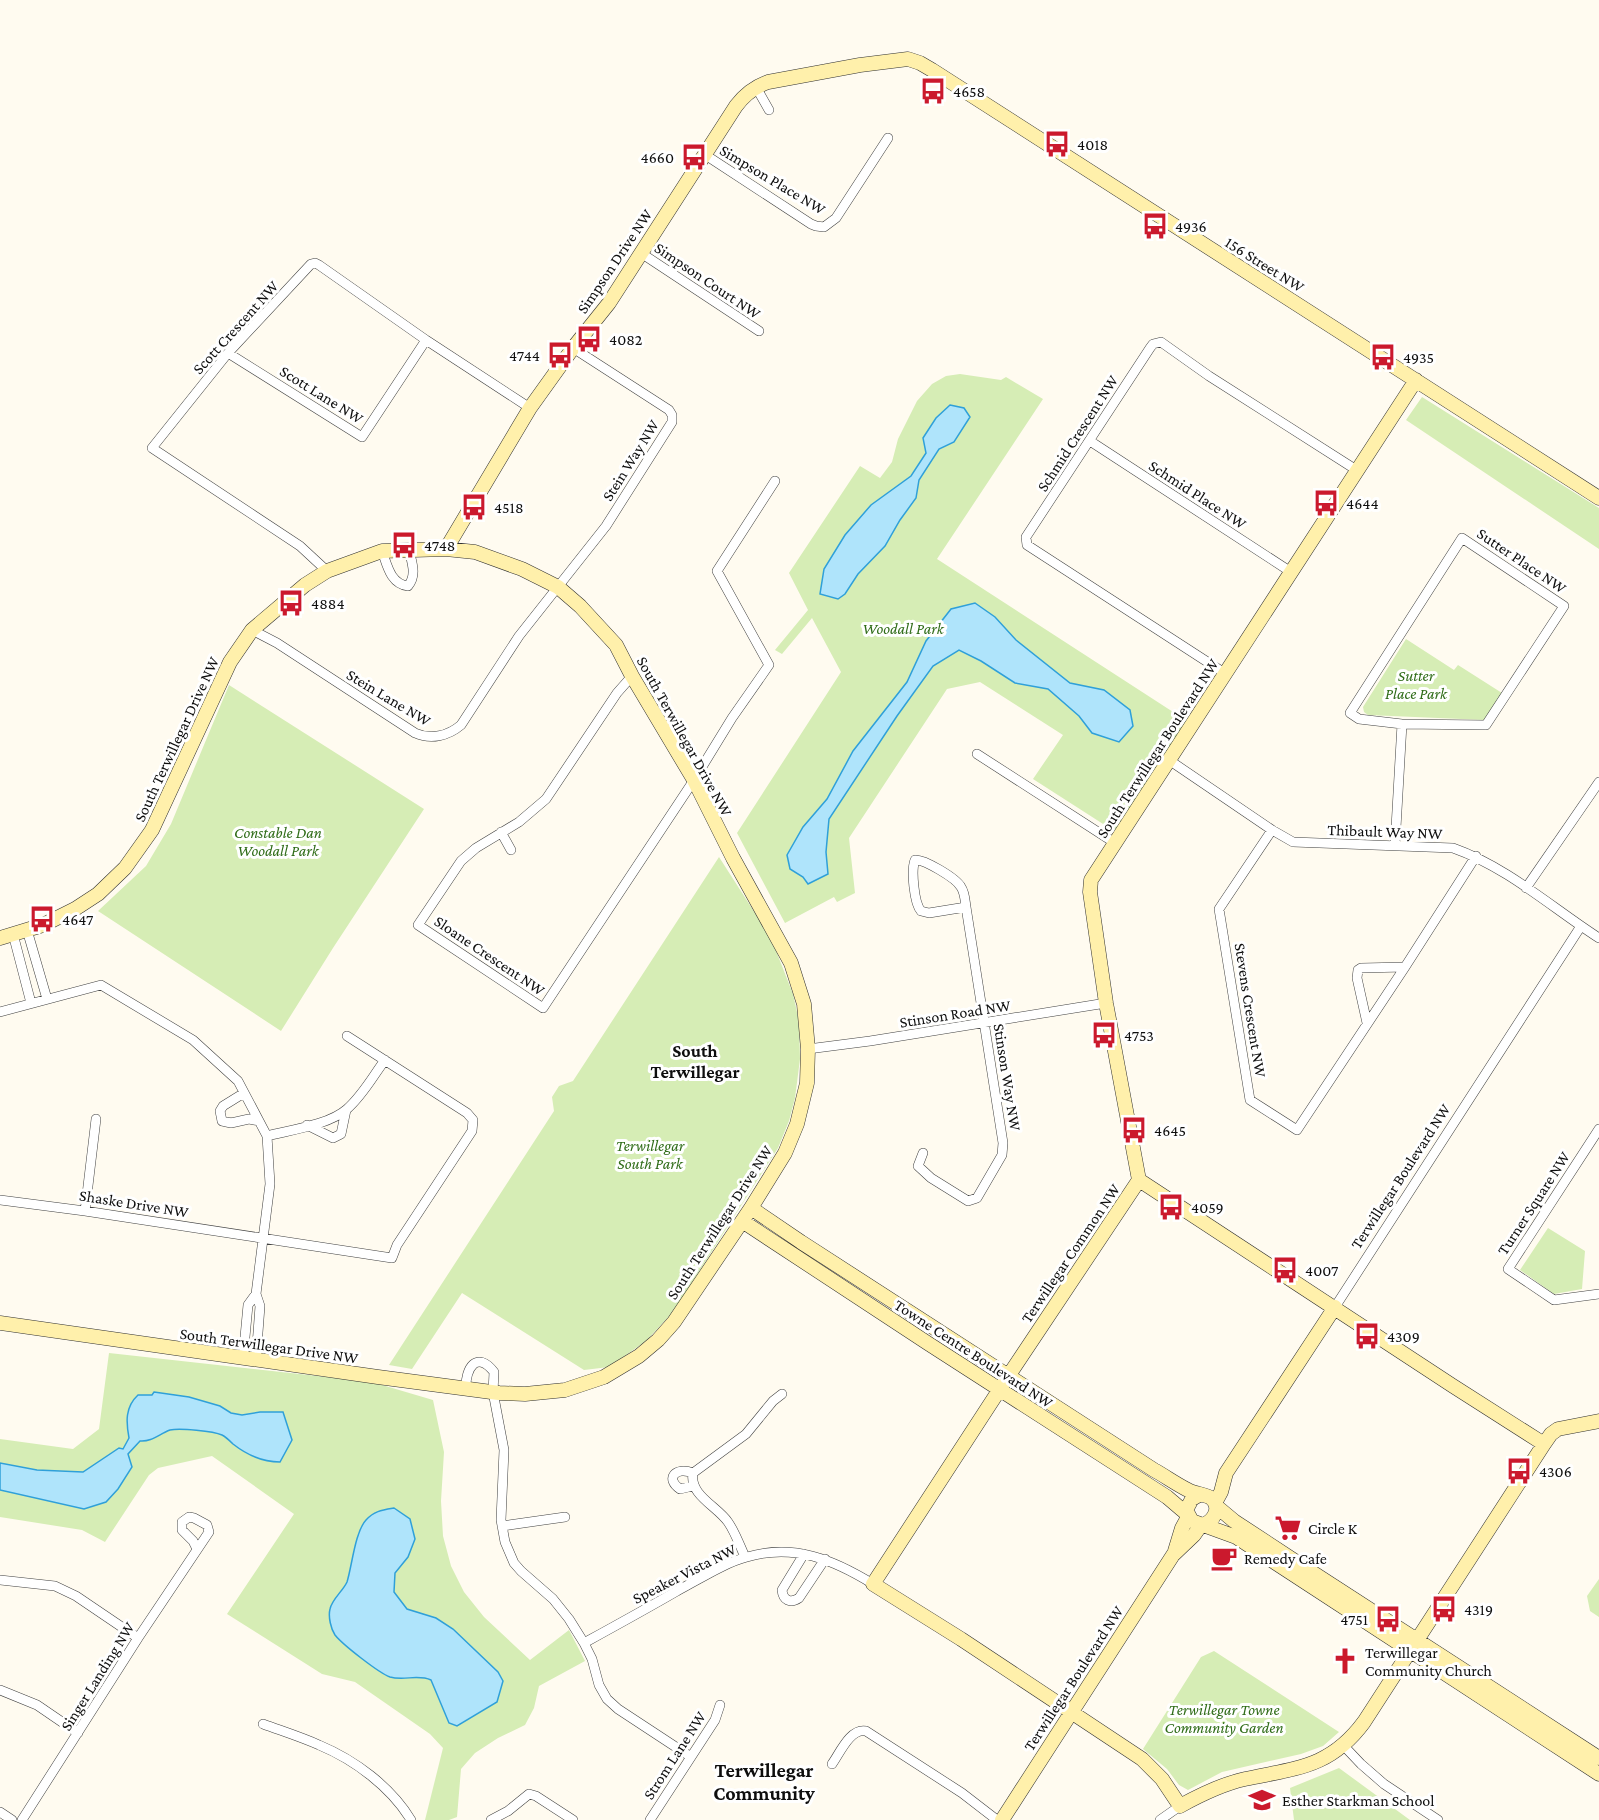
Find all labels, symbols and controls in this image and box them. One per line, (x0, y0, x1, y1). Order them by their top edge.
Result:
bus stop icon: 4658 (918, 76, 948, 106)
place label: 4658 (953, 83, 985, 100)
bus stop icon: 4018 (1042, 129, 1072, 159)
place label: 4018 (1077, 136, 1108, 153)
street label: Simpson Place NW (716, 141, 829, 219)
bus stop icon: 4660 (679, 142, 709, 172)
place label: 4660 (641, 149, 674, 166)
street label: Simpson Drive NW (573, 206, 657, 317)
bus stop icon: 4936 (1140, 211, 1170, 241)
place label: 4936 (1175, 218, 1207, 235)
street label: 156 Street NW (1222, 233, 1308, 296)
street label: Simpson Court NW (651, 239, 764, 323)
street label: Scott Crescent NW (189, 277, 282, 377)
bus stop icon: 4082 (574, 324, 604, 354)
place label: 4082 (609, 331, 643, 348)
bus stop icon: 4744 (545, 340, 575, 370)
bus stop icon: 4935 (1368, 342, 1398, 372)
place label: 4744 (509, 347, 540, 364)
place label: 4935 (1403, 349, 1434, 366)
street label: Scott Lane NW (277, 362, 367, 427)
street label: Schmid Crescent NW (1034, 372, 1121, 494)
street label: Stein Way NW (599, 416, 663, 504)
street label: Schmid Place NW (1146, 457, 1250, 532)
bus stop icon: 4644 (1311, 488, 1341, 518)
bus stop icon: 4518 (459, 492, 489, 522)
place label: 4644 (1346, 495, 1379, 512)
place label: 4518 (494, 499, 523, 516)
street label: Sutter Place NW (1474, 524, 1570, 597)
bus stop icon: 4748 (389, 530, 419, 560)
place label: 4748 (424, 537, 455, 554)
bus stop icon: 4884 (276, 588, 306, 618)
place label: 4884 (311, 595, 345, 612)
park label: Woodall Park (862, 620, 945, 637)
street label: South Terwillegar Drive NW (633, 653, 736, 820)
street label: South Terwillegar Drive NW (131, 654, 223, 825)
street label: South Terwillegar Boulevard NW (1093, 655, 1223, 841)
street label: Stein Lane NW (344, 666, 434, 729)
park label: Sutter Place Park (1385, 667, 1448, 702)
street label: Thibault Way NW (1327, 821, 1443, 843)
park label: Constable Dan Woodall Park (234, 824, 322, 859)
bus stop icon: 4647 (27, 904, 57, 934)
place label: 4647 (62, 911, 94, 928)
street label: Sloane Crescent NW (431, 912, 548, 999)
street label: Stevens Crescent NW (1232, 942, 1270, 1079)
street label: Stinson Road NW (898, 996, 1012, 1031)
bus stop icon: 4753 (1089, 1020, 1119, 1050)
street label: Stinson Way NW (990, 1022, 1024, 1132)
place label: 4753 (1124, 1027, 1154, 1044)
district label: South Terwillegar (650, 1041, 740, 1082)
street label: Terwillegar Boulevard NW (1347, 1101, 1455, 1252)
bus stop icon: 4645 (1119, 1115, 1149, 1145)
place label: 4645 (1154, 1122, 1186, 1139)
park label: Terwillegar South Park (616, 1137, 685, 1172)
street label: South Terwillegar Drive NW (663, 1142, 777, 1303)
street label: Turner Square NW (1494, 1148, 1574, 1258)
street label: Terwillegar Common NW (1018, 1180, 1124, 1326)
street label: Shaske Drive NW (78, 1186, 190, 1221)
bus stop icon: 4059 (1156, 1192, 1186, 1222)
place label: 4059 (1191, 1199, 1224, 1216)
bus stop icon: 4007 (1270, 1255, 1300, 1285)
place label: 4007 (1305, 1262, 1339, 1279)
street label: Towne Centre Boulevard NW (891, 1296, 1056, 1411)
bus stop icon: 4309 (1352, 1321, 1382, 1351)
street label: South Terwillegar Drive NW (179, 1325, 359, 1367)
place label: 4309 (1387, 1328, 1420, 1345)
bus stop icon: 4306 (1504, 1456, 1534, 1486)
place label: 4306 (1539, 1463, 1572, 1480)
supermarket icon: Circle K (1273, 1513, 1303, 1543)
place label: Circle K (1308, 1520, 1358, 1537)
street label: Speaker Vista NW (630, 1540, 739, 1608)
cafe icon: Remedy Cafe (1209, 1543, 1239, 1573)
place label: Remedy Cafe (1244, 1550, 1327, 1568)
bus stop icon: 4319 (1429, 1594, 1459, 1624)
place label: 4319 (1464, 1601, 1493, 1618)
street label: Terwillegar Boulevard NW (1020, 1603, 1128, 1754)
bus stop icon: 4751 (1373, 1604, 1403, 1634)
place label: 4751 (1340, 1611, 1368, 1628)
street label: Singer Landing NW (57, 1619, 139, 1734)
place label: Terwillegar Community Church (1365, 1644, 1492, 1680)
church icon: Terwillegar Community Church (1330, 1646, 1360, 1676)
park label: Terwillegar Towne Community Garden (1165, 1701, 1283, 1737)
street label: Strom Lane NW (640, 1708, 709, 1802)
district label: Terwillegar Community (713, 1759, 815, 1804)
school or university icon: Esther Starkman School (1247, 1785, 1277, 1815)
place label: Esther Starkman School (1282, 1792, 1434, 1809)

